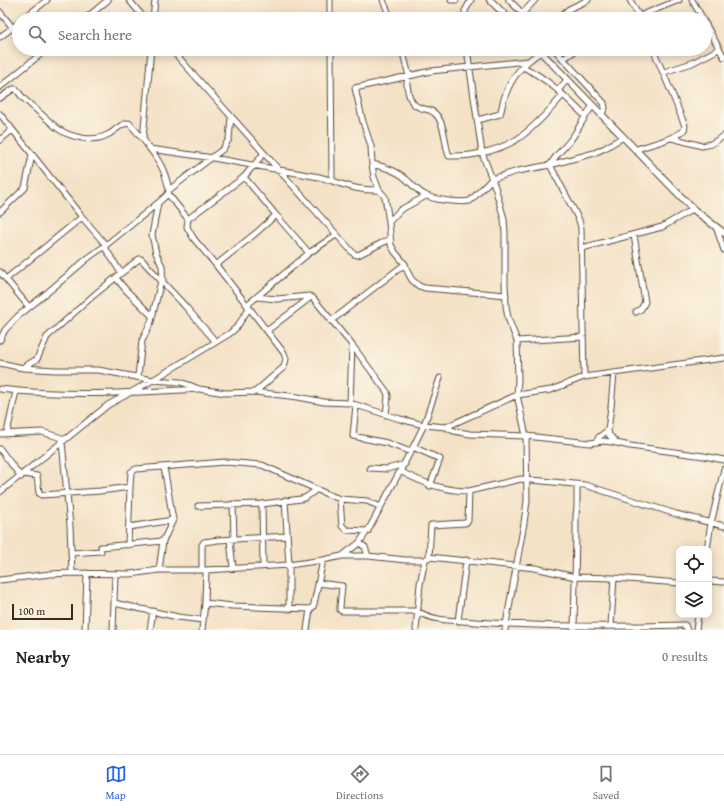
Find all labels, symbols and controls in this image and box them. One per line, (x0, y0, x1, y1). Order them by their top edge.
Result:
search box (12, 12, 712, 56)
icon: search (26, 23, 48, 45)
text: Search here (58, 24, 132, 45)
map controls (676, 546, 712, 618)
button: locate (676, 546, 712, 582)
button: layers (676, 582, 712, 618)
scale bar (12, 602, 73, 621)
text: 100 m (18, 603, 45, 619)
text: Nearby (16, 644, 70, 669)
text: 0 results (662, 647, 708, 666)
tab: Map (105, 763, 127, 803)
tab: Directions (336, 763, 383, 803)
tab: Saved (593, 763, 619, 803)

